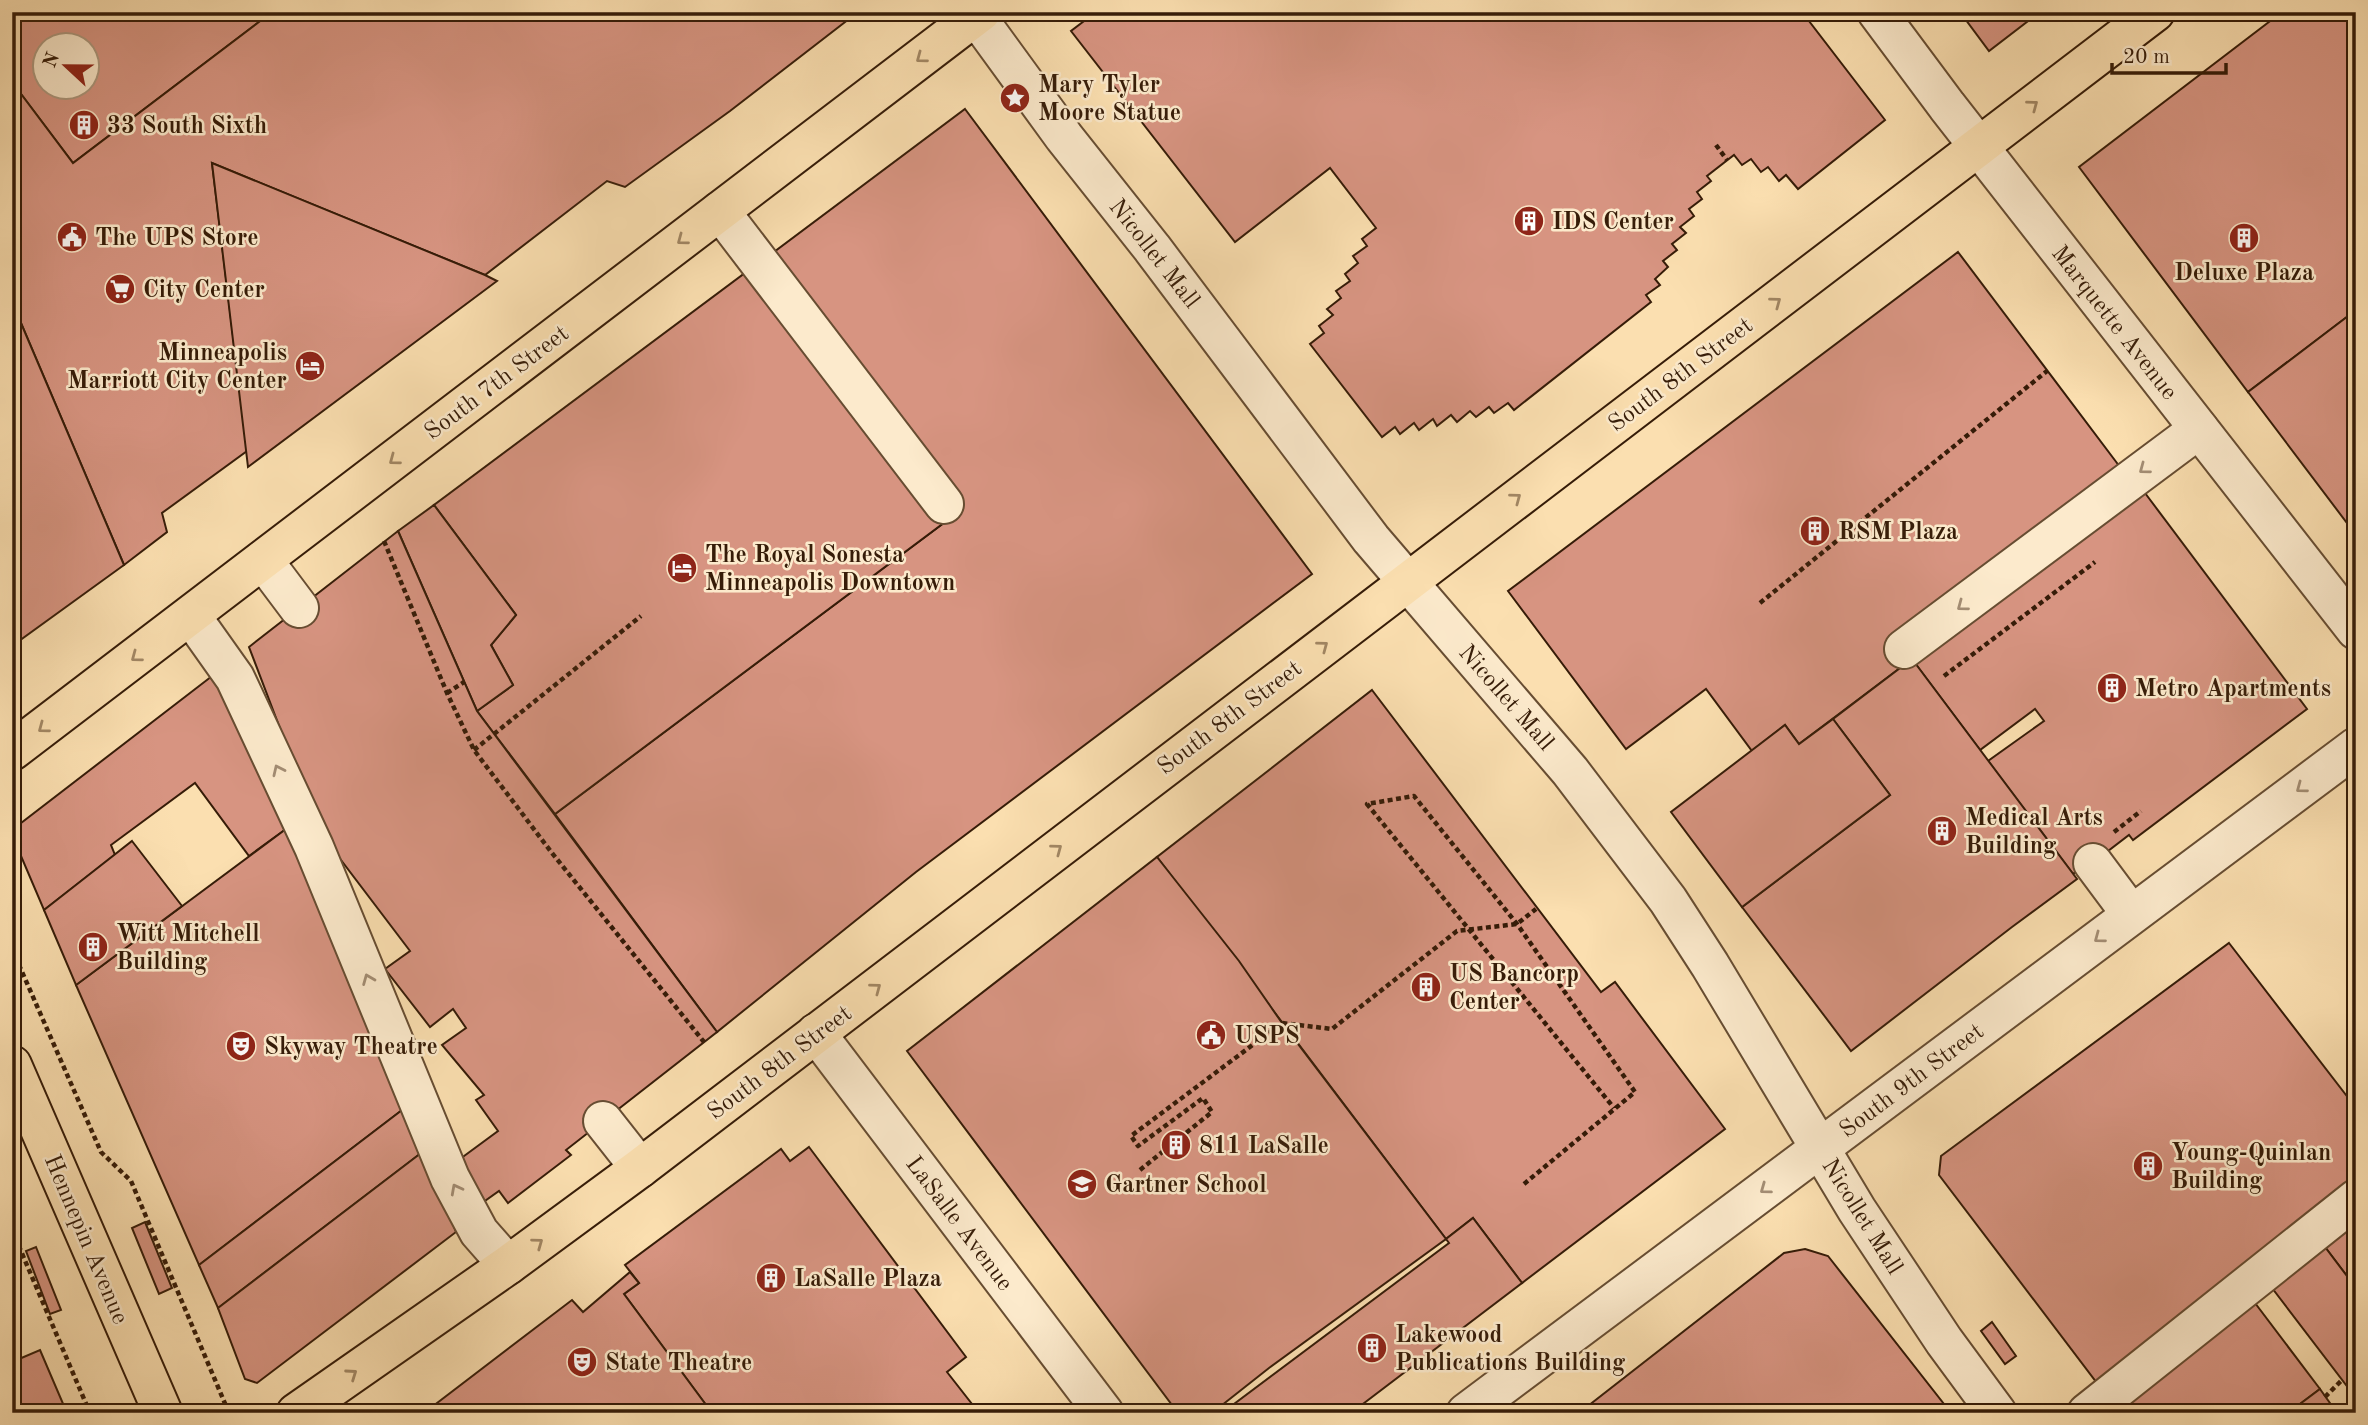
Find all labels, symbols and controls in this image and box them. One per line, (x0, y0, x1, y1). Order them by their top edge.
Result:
north arrow (32, 32, 102, 102)
scale bar (2112, 32, 2226, 76)
text: 20 m (2123, 47, 2170, 68)
one-way arrow (917, 49, 929, 62)
text: N (41, 50, 64, 71)
place label: Mary Tyler Moore Statue (1038, 74, 1181, 126)
place icon: Mary Tyler Moore Statue (998, 81, 1032, 115)
one-way arrow (2025, 101, 2037, 114)
building icon: 33 South Sixth (67, 108, 101, 142)
place label: 33 South Sixth (107, 115, 267, 139)
street label: Nicollet Mall (1104, 195, 1203, 313)
building icon: IDS Center (1512, 204, 1546, 238)
place label: IDS Center (1552, 211, 1674, 235)
public building icon: The UPS Store (55, 220, 89, 254)
building icon: Deluxe Plaza (2227, 221, 2261, 255)
place label: The UPS Store (95, 227, 259, 251)
one-way arrow (677, 232, 690, 244)
street label: Marquette Avenue (2046, 242, 2181, 405)
place label: Deluxe Plaza (2174, 262, 2314, 286)
supermarket icon: City Center (103, 272, 137, 306)
place label: City Center (143, 279, 265, 303)
one-way arrow (1768, 297, 1781, 310)
street label: South 8th Street (1605, 314, 1758, 437)
street label: South 7th Street (421, 322, 574, 445)
place label: Minneapolis Marriott City Center (67, 342, 287, 394)
hotel icon: Minneapolis Marriott City Center (293, 349, 327, 383)
one-way arrow (390, 451, 402, 464)
one-way arrow (2139, 461, 2152, 474)
one-way arrow (1509, 494, 1521, 507)
building icon: RSM Plaza (1798, 514, 1832, 548)
place label: RSM Plaza (1838, 521, 1958, 545)
place label: The Royal Sonesta Minneapolis Downtown (705, 544, 955, 596)
hotel icon: The Royal Sonesta Minneapolis Downtown (665, 551, 699, 585)
one-way arrow (1957, 597, 1970, 610)
one-way arrow (1315, 641, 1327, 654)
street label: Nicollet Mall (1453, 641, 1558, 756)
one-way arrow (131, 648, 144, 661)
street label: South 8th Street (1154, 657, 1307, 780)
building icon: Metro Apartments (2095, 671, 2129, 705)
place label: Metro Apartments (2135, 678, 2331, 702)
one-way arrow (39, 719, 51, 732)
one-way arrow (272, 765, 286, 777)
one-way arrow (2296, 779, 2309, 792)
place label: Medical Arts Building (1965, 807, 2103, 859)
building icon: Medical Arts Building (1925, 814, 1959, 848)
one-way arrow (1049, 845, 1061, 858)
place label: Witt Mitchell Building (116, 923, 260, 975)
building icon: Witt Mitchell Building (76, 930, 110, 964)
one-way arrow (2094, 930, 2107, 943)
place label: US Bancorp Center (1449, 963, 1579, 1015)
building icon: US Bancorp Center (1409, 970, 1443, 1004)
one-way arrow (362, 974, 376, 986)
one-way arrow (868, 983, 881, 996)
street label: South 8th Street (704, 1002, 857, 1125)
public building icon: USPS (1194, 1018, 1228, 1052)
street label: South 9th Street (1836, 1020, 1989, 1143)
place label: USPS (1234, 1025, 1300, 1049)
theatre icon: Skyway Theatre (224, 1029, 258, 1063)
place label: Skyway Theatre (264, 1036, 438, 1060)
building icon: 811 LaSalle (1159, 1128, 1193, 1162)
place label: 811 LaSalle (1199, 1135, 1329, 1159)
place label: Young-Quinlan Building (2171, 1142, 2331, 1194)
building icon: Young-Quinlan Building (2131, 1149, 2165, 1183)
street label: Hennepin Avenue (39, 1151, 132, 1328)
street label: LaSalle Avenue (900, 1152, 1017, 1296)
street label: Nicollet Mall (1816, 1155, 1906, 1279)
school or university icon: Gartner School (1065, 1167, 1099, 1201)
place label: Gartner School (1105, 1174, 1267, 1198)
one-way arrow (1760, 1181, 1773, 1193)
one-way arrow (451, 1184, 464, 1196)
one-way arrow (530, 1238, 543, 1251)
building icon: LaSalle Plaza (754, 1261, 788, 1295)
place label: LaSalle Plaza (794, 1268, 942, 1292)
place label: Lakewood Publications Building (1395, 1324, 1626, 1376)
building icon: Lakewood Publications Building (1355, 1331, 1389, 1365)
theatre icon: State Theatre (565, 1345, 599, 1379)
place label: State Theatre (605, 1352, 752, 1376)
one-way arrow (344, 1370, 357, 1382)

